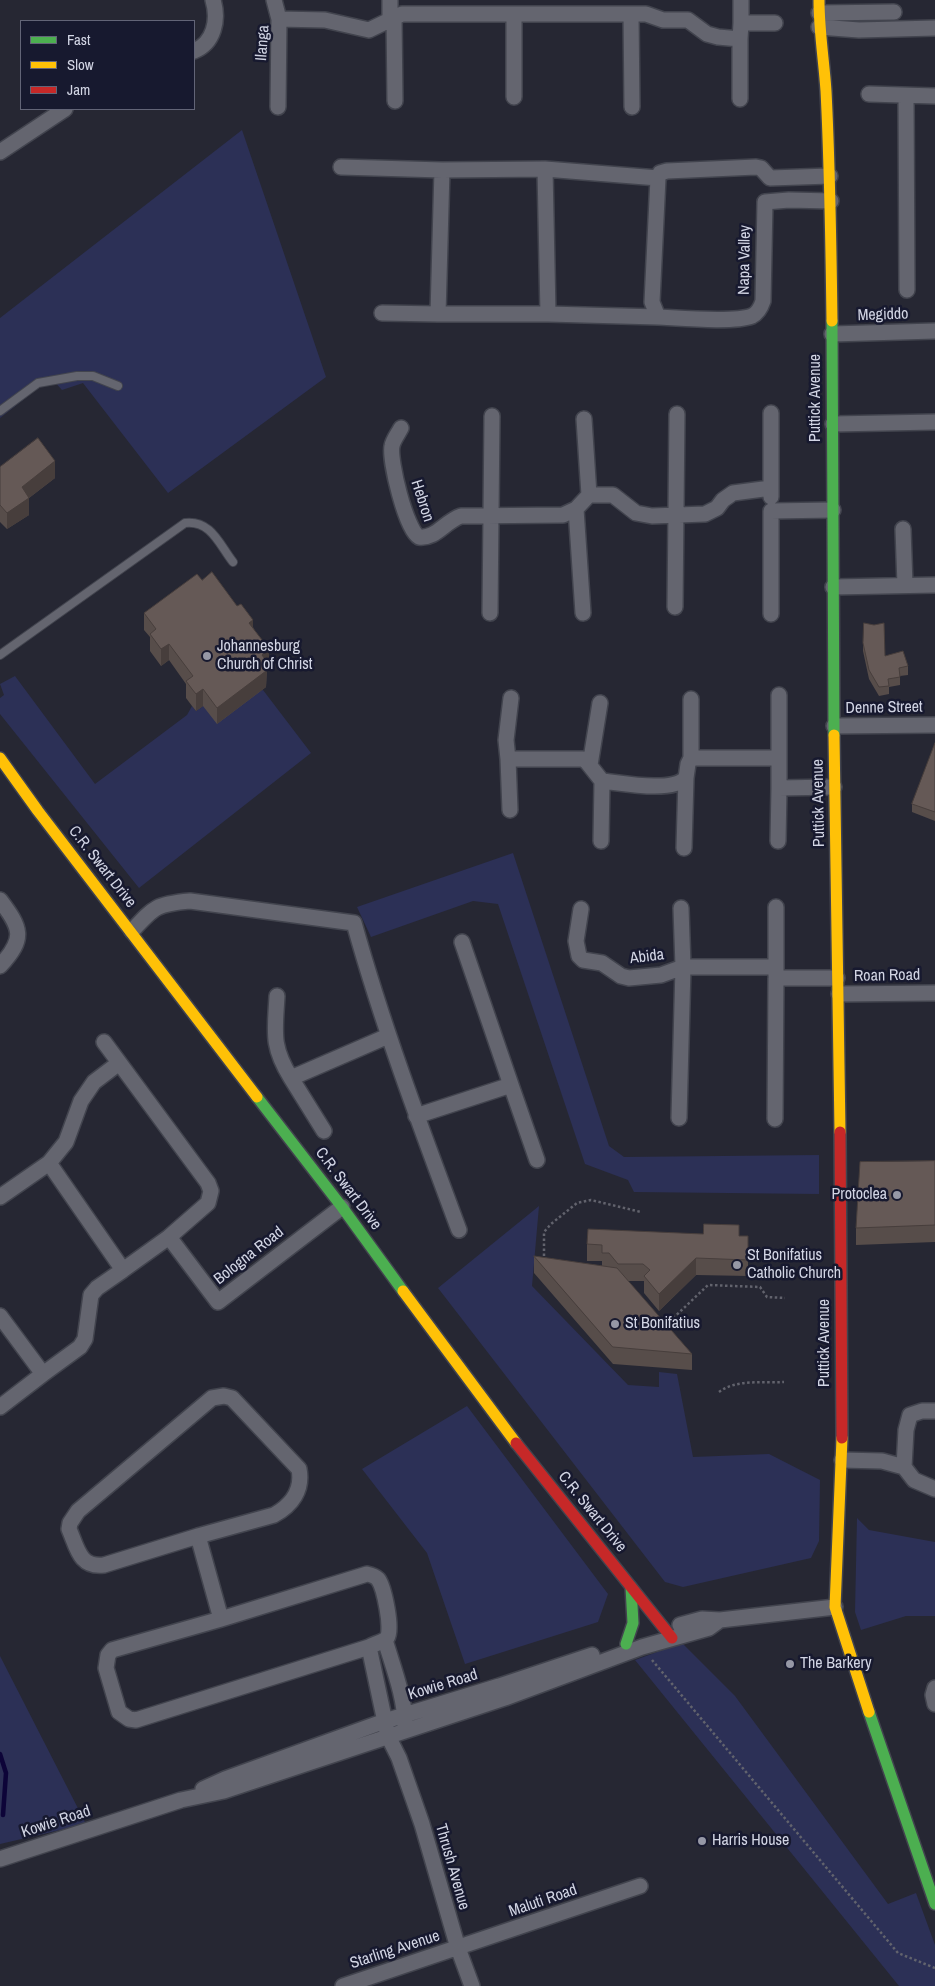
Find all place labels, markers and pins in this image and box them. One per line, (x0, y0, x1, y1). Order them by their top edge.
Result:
place label: Johannesburg Church of Christ (217, 637, 313, 675)
marker: Johannesburg Church of Christ (201, 650, 213, 662)
place label: Protoclea (832, 1185, 887, 1205)
marker: Protoclea (891, 1189, 903, 1201)
place label: St Bonifatius Catholic Church (747, 1246, 841, 1284)
marker: St Bonifatius Catholic Church (731, 1259, 743, 1271)
place label: St Bonifatius (625, 1314, 700, 1334)
marker: St Bonifatius (609, 1318, 621, 1330)
place label: The Barkery (800, 1654, 871, 1674)
marker: The Barkery (784, 1658, 796, 1670)
place label: Harris House (712, 1831, 789, 1851)
marker: Harris House (696, 1835, 708, 1847)

